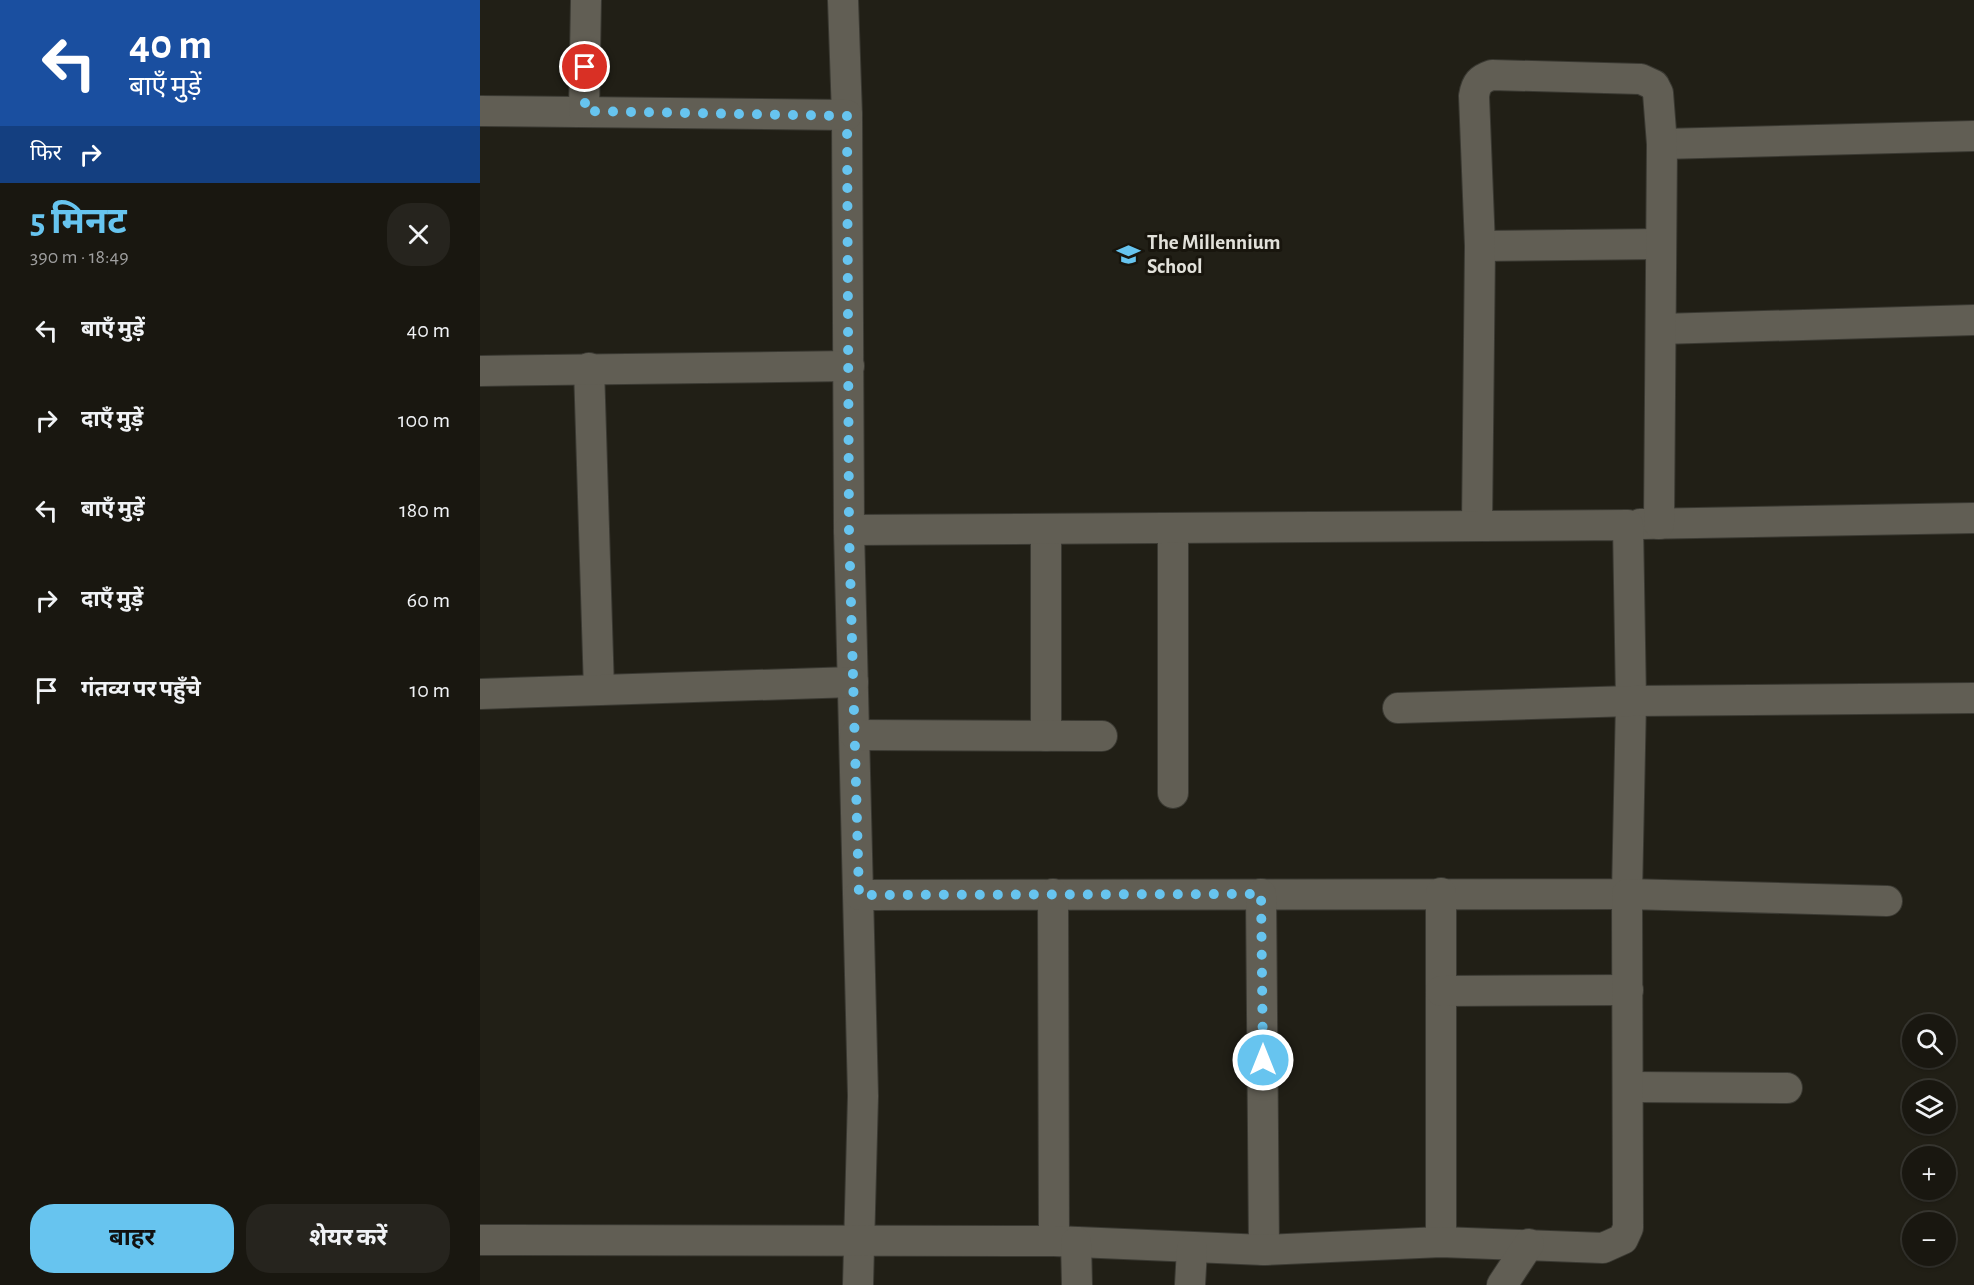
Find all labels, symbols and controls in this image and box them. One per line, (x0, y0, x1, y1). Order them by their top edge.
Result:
icon: left (30, 24, 108, 102)
text: 40 m (129, 24, 212, 66)
pin (559, 41, 610, 92)
icon: arrive (568, 50, 601, 83)
text: बाएँ मुड़ें (129, 73, 201, 100)
icon: right (74, 138, 107, 171)
text: फिर (30, 142, 62, 164)
button: close (387, 203, 450, 266)
text: 5 मिनट (30, 204, 127, 240)
place label: The Millennium School (1147, 232, 1280, 277)
school or university icon: The Millennium School (1116, 241, 1142, 267)
text: 390 m · 18:49 (30, 247, 129, 267)
icon: left (30, 314, 63, 347)
text: बाएँ मुड़ें (81, 318, 145, 340)
text: 40 m (407, 319, 450, 341)
icon: right (30, 404, 63, 437)
text: दाएँ मुड़ें (81, 408, 143, 430)
text: 100 m (398, 409, 450, 431)
icon: left (30, 494, 63, 527)
text: बाएँ मुड़ें (81, 498, 145, 520)
text: 180 m (399, 499, 450, 521)
icon: right (30, 584, 63, 617)
text: दाएँ मुड़ें (81, 588, 143, 610)
text: 60 m (407, 589, 450, 611)
icon: arrive (30, 674, 63, 707)
text: गंतव्य पर पहुँचे (81, 678, 201, 700)
text: 10 m (410, 679, 450, 701)
map controls (1902, 1014, 1956, 1266)
button: search (1902, 1014, 1956, 1068)
position arrow (1231, 1028, 1295, 1092)
button: layers (1902, 1080, 1956, 1134)
button: + (1902, 1146, 1956, 1200)
button: बाहर (30, 1204, 234, 1273)
button: शेयर करें (246, 1204, 450, 1273)
button: − (1902, 1212, 1956, 1266)

